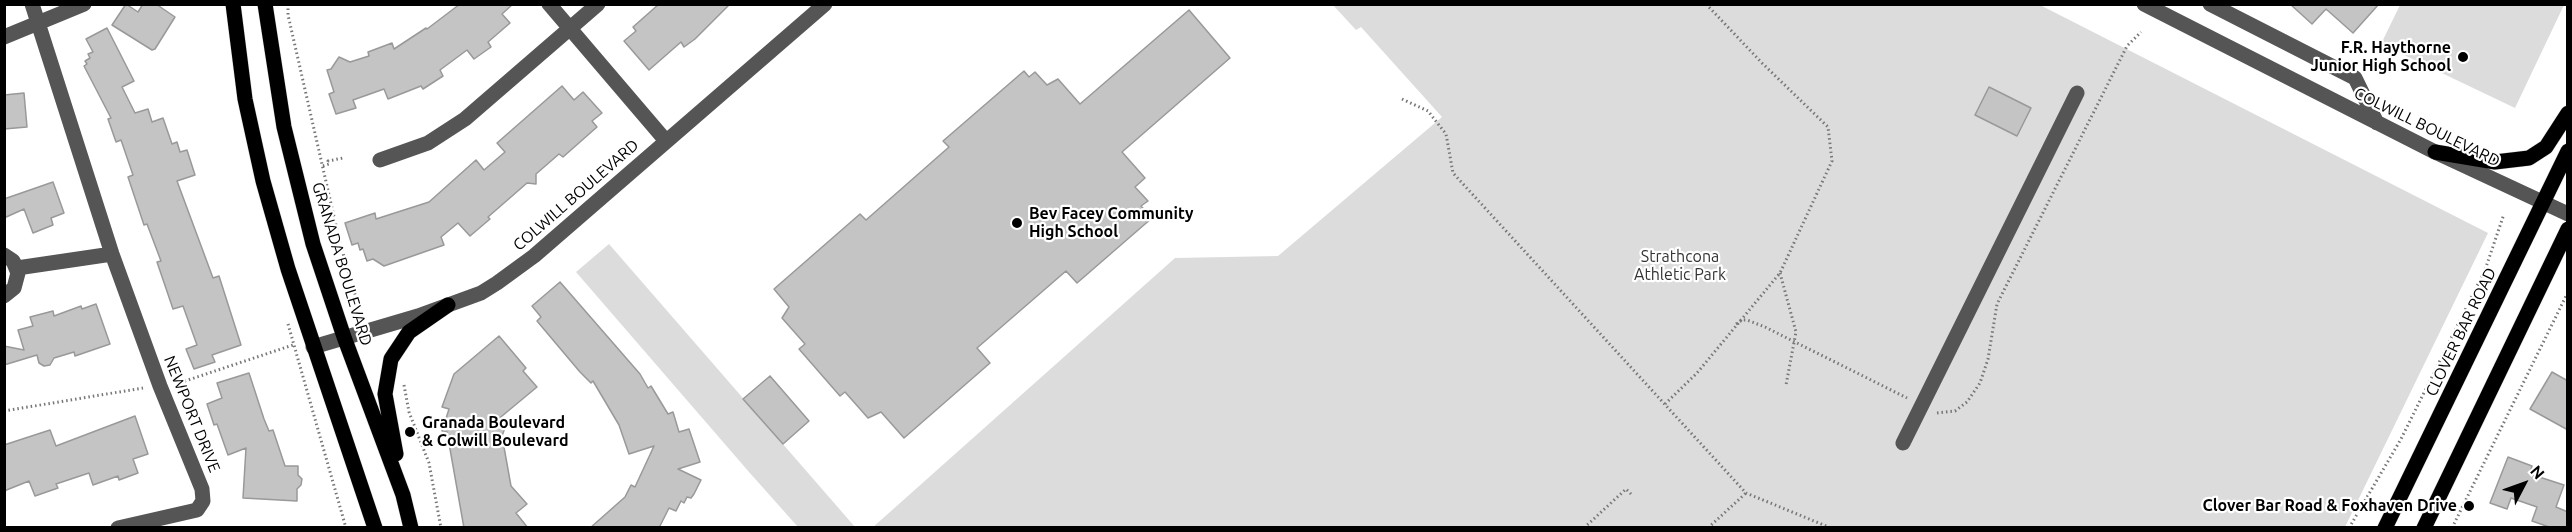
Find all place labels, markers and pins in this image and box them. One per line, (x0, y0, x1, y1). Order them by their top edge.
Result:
place label: F.R. Haythorne Junior High School (2310, 38, 2451, 76)
marker: F.R. Haythorne Junior High School (2456, 50, 2470, 64)
place label: Bev Facey Community High School (1029, 204, 1193, 242)
marker: Bev Facey Community High School (1010, 216, 1024, 230)
place label: Granada Boulevard & Colwill Boulevard (422, 413, 569, 451)
marker: Granada Boulevard & Colwill Boulevard (403, 425, 417, 439)
place label: Clover Bar Road & Foxhaven Drive (2202, 496, 2457, 516)
marker: Clover Bar Road & Foxhaven Drive (2462, 499, 2476, 513)

